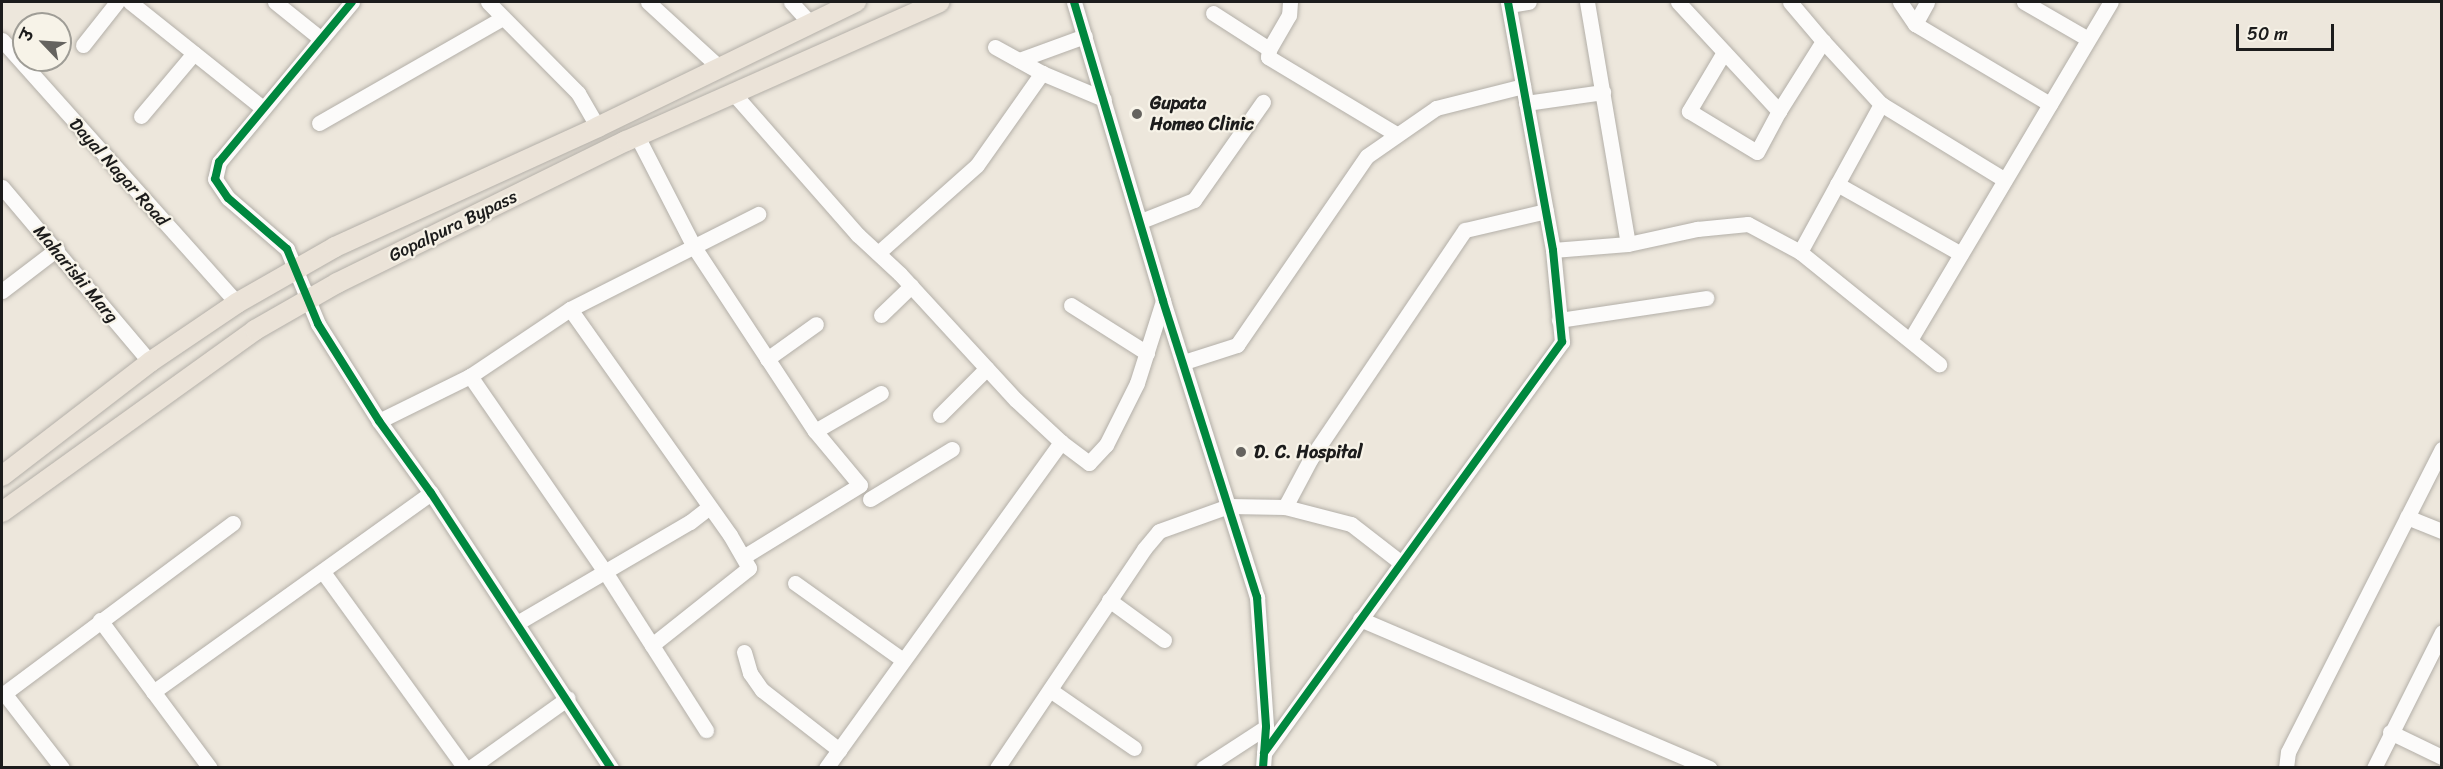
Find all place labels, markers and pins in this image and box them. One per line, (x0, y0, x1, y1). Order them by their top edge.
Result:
place label: Gupata Homeo Clinic (1150, 93, 1254, 136)
marker: Gupata Homeo Clinic (1128, 105, 1146, 123)
place label: D. C. Hospital (1254, 441, 1362, 463)
marker: D. C. Hospital (1232, 443, 1250, 461)

